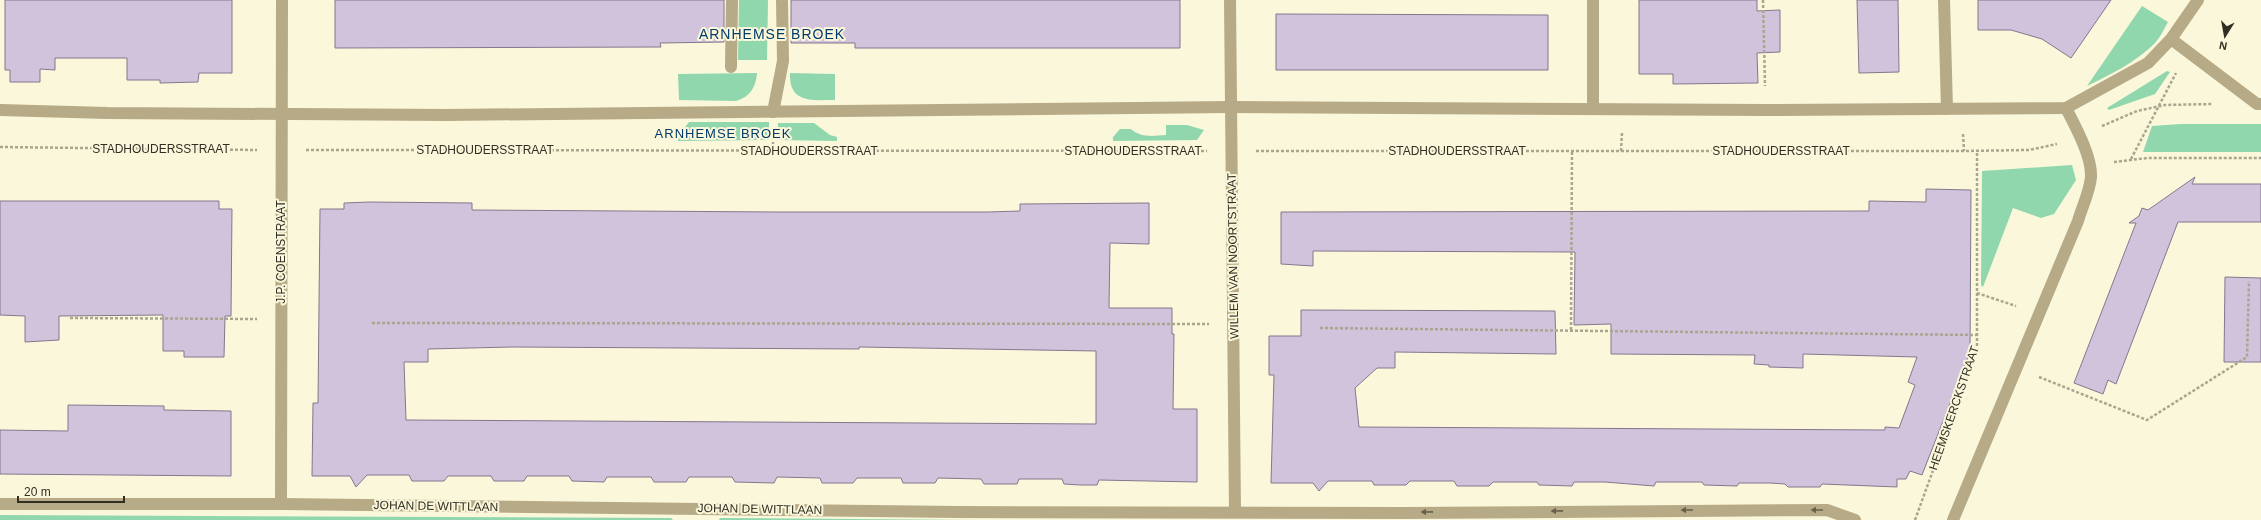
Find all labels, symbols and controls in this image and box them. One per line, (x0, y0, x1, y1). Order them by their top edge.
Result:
north arrow (2205, 16, 2245, 56)
district label: ARNHEMSE BROEK (699, 26, 845, 42)
text: N (2218, 39, 2228, 52)
district label: ARNHEMSE BROEK (655, 126, 791, 141)
street label: STADHOUDERSSTRAAT (92, 142, 230, 156)
street label: STADHOUDERSSTRAAT (416, 143, 554, 157)
street label: STADHOUDERSSTRAAT (740, 144, 878, 158)
street label: STADHOUDERSSTRAAT (1064, 144, 1202, 158)
street label: STADHOUDERSSTRAAT (1388, 144, 1526, 158)
street label: STADHOUDERSSTRAAT (1712, 144, 1850, 158)
street label: WILLEM VAN NOORTSTRAAT (1225, 172, 1241, 339)
street label: J.P. COENSTRAAT (274, 200, 288, 304)
street label: HEEMSKERCKSTRAAT (1926, 343, 1982, 472)
scale bar (18, 478, 124, 504)
text: 20 m (24, 485, 51, 499)
street label: JOHAN DE WITTLAAN (374, 498, 498, 514)
street label: JOHAN DE WITTLAAN (698, 501, 822, 517)
one-way arrow (1680, 507, 1693, 513)
one-way arrow (1810, 507, 1823, 513)
one-way arrow (1550, 508, 1563, 514)
one-way arrow (1420, 509, 1433, 515)

